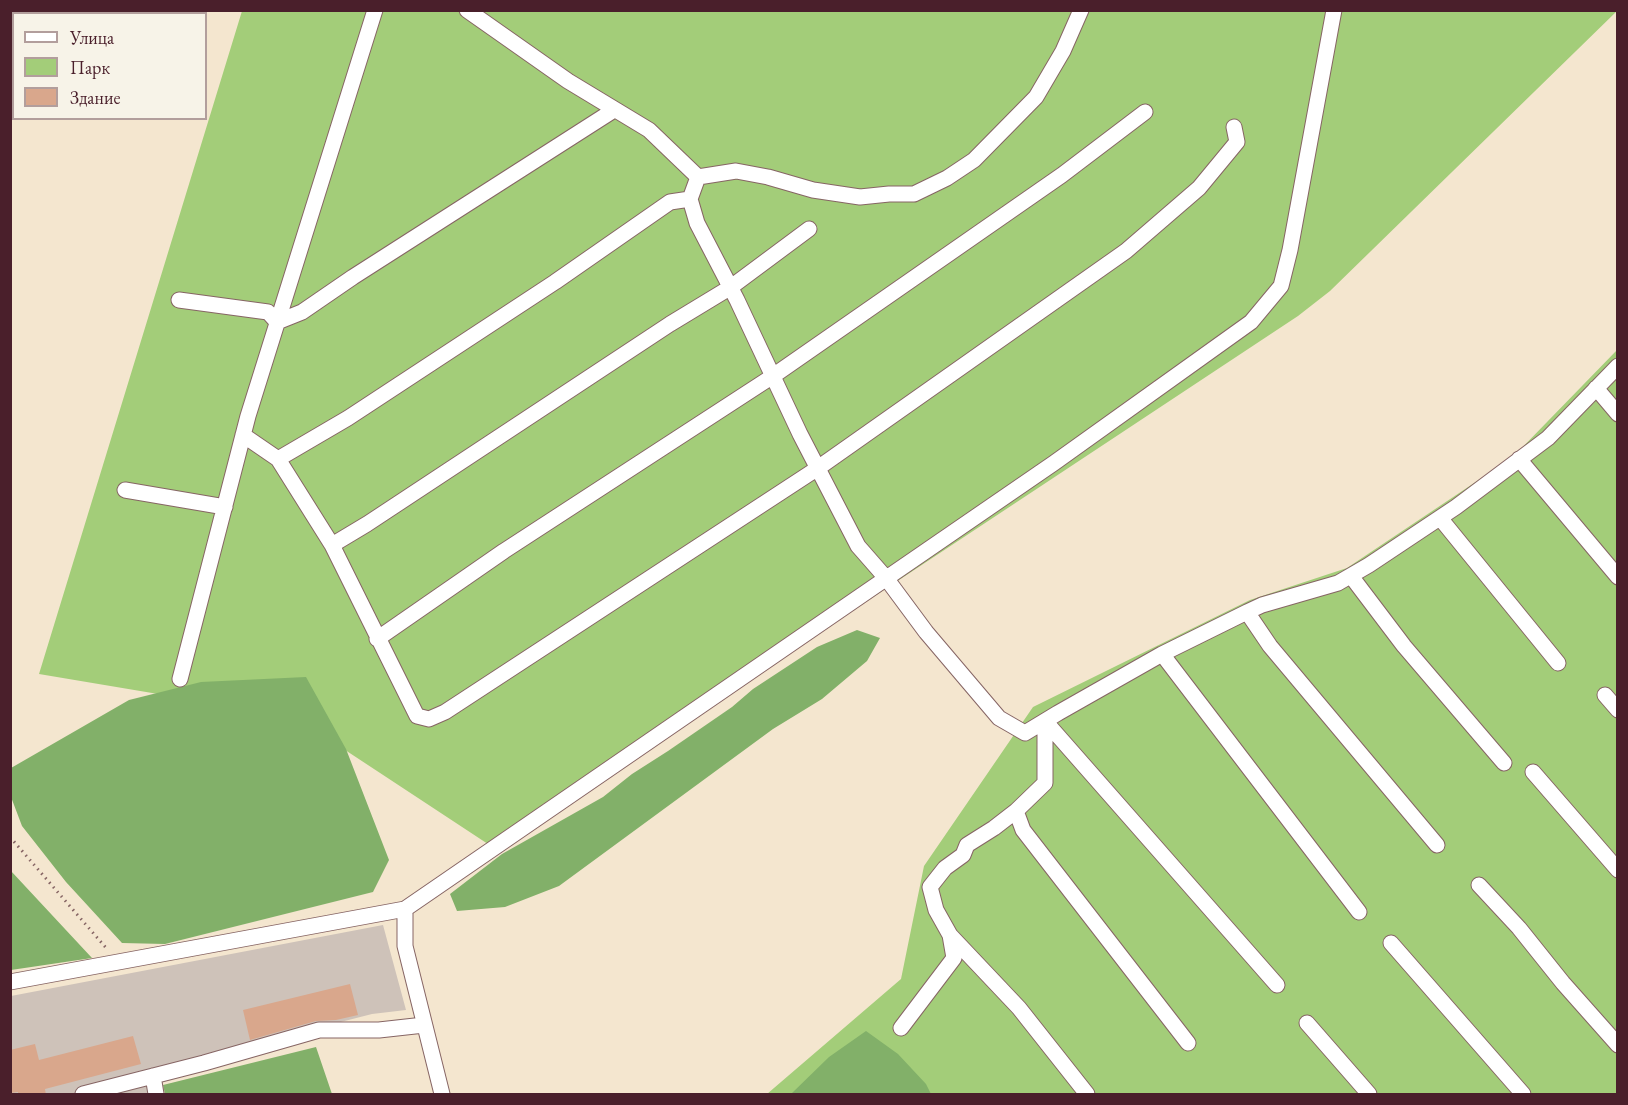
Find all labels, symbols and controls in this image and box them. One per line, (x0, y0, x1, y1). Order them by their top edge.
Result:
legend (12, 12, 207, 120)
text: Улица (70, 26, 114, 49)
text: Парк (70, 56, 110, 79)
text: Здание (70, 86, 120, 109)

